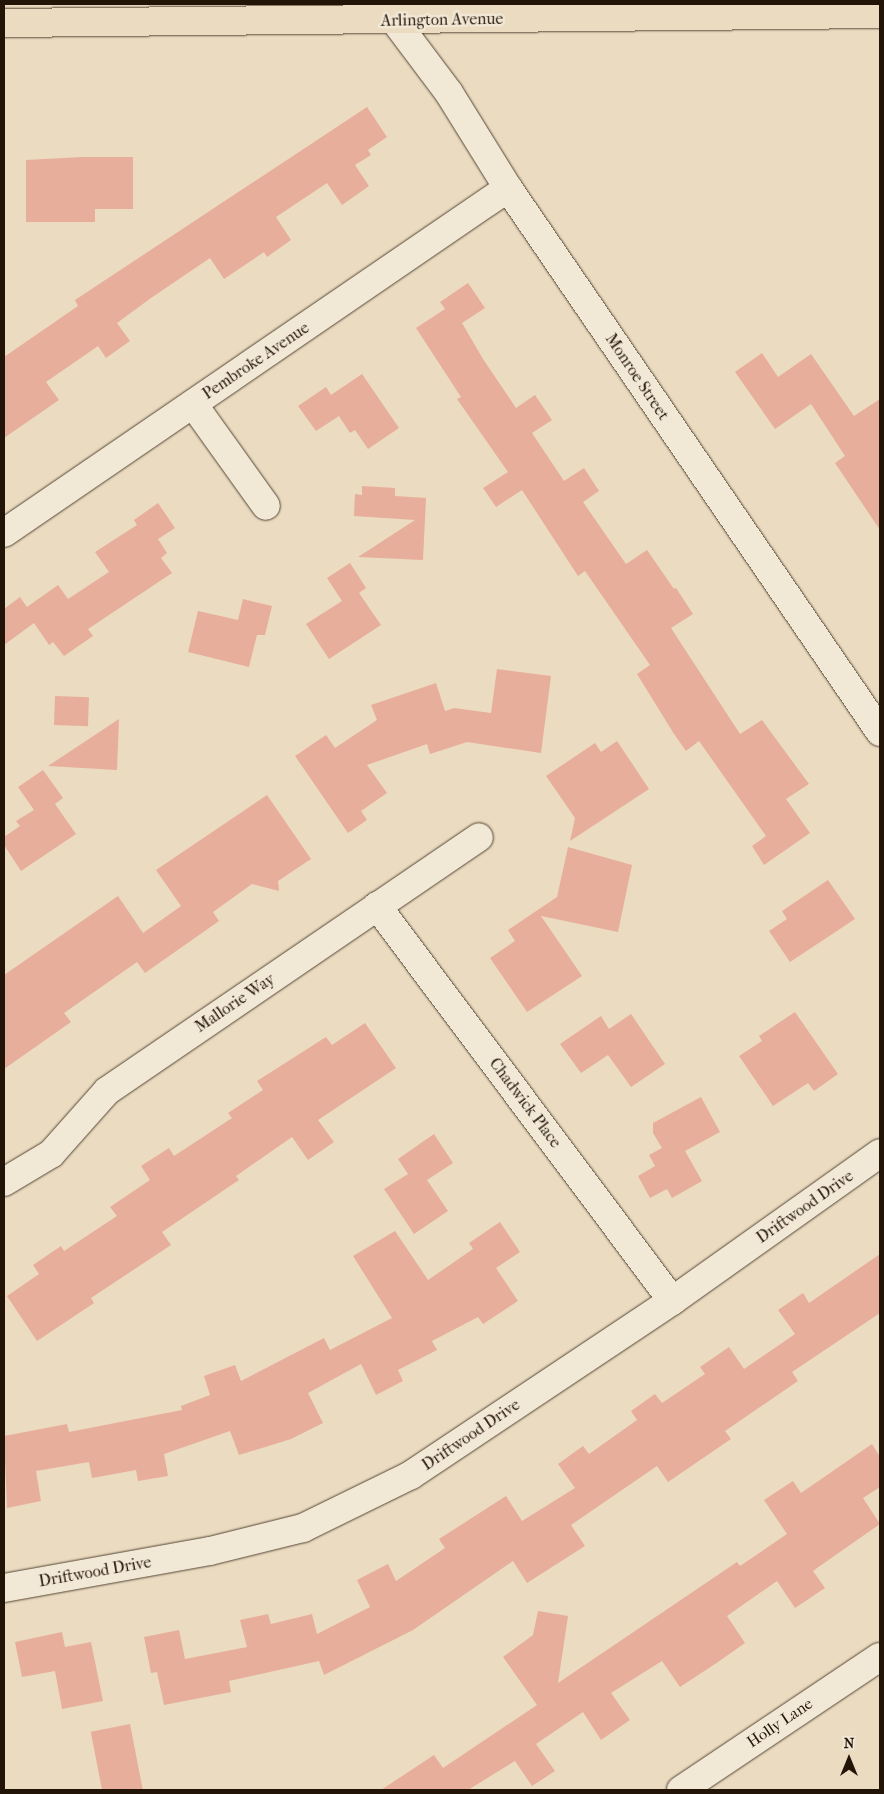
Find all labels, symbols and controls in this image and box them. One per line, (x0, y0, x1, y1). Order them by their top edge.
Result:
street label: Arlington Avenue (381, 9, 503, 31)
street label: Pembroke Avenue (199, 318, 313, 404)
street label: Monroe Street (601, 330, 673, 424)
street label: Mallorie Way (192, 969, 278, 1037)
street label: Chadwick Place (485, 1054, 565, 1152)
street label: Driftwood Drive (753, 1167, 857, 1247)
street label: Driftwood Drive (418, 1395, 524, 1475)
street label: Driftwood Drive (37, 1553, 153, 1591)
street label: Holly Lane (743, 1694, 817, 1752)
north arrow (824, 1734, 874, 1784)
text: N (844, 1735, 854, 1752)

